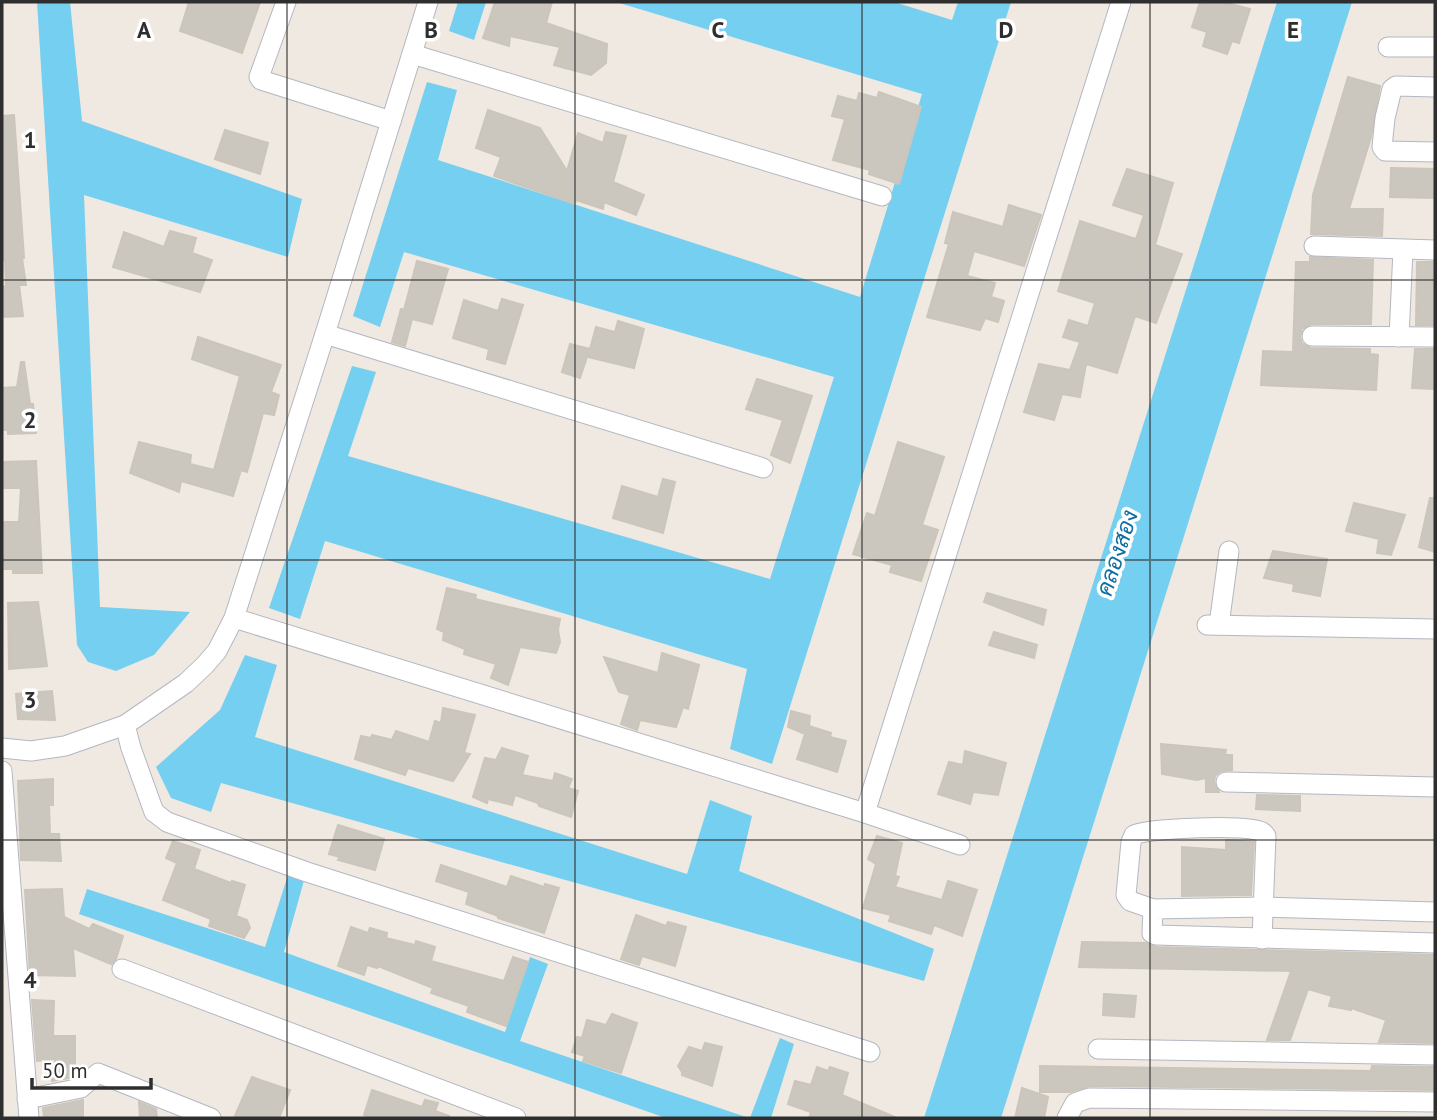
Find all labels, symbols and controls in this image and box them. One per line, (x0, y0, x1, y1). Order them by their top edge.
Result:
text: A (137, 15, 151, 44)
text: B (424, 15, 438, 44)
text: C (712, 15, 725, 44)
text: D (999, 15, 1013, 44)
text: E (1287, 15, 1299, 44)
text: 1 (23, 125, 37, 154)
text: 2 (23, 405, 37, 434)
water label: คลองสอง (1089, 506, 1144, 599)
text: 3 (23, 685, 37, 714)
text: 4 (23, 965, 37, 994)
scale bar (32, 1046, 150, 1090)
text: 50 m (42, 1057, 88, 1084)

